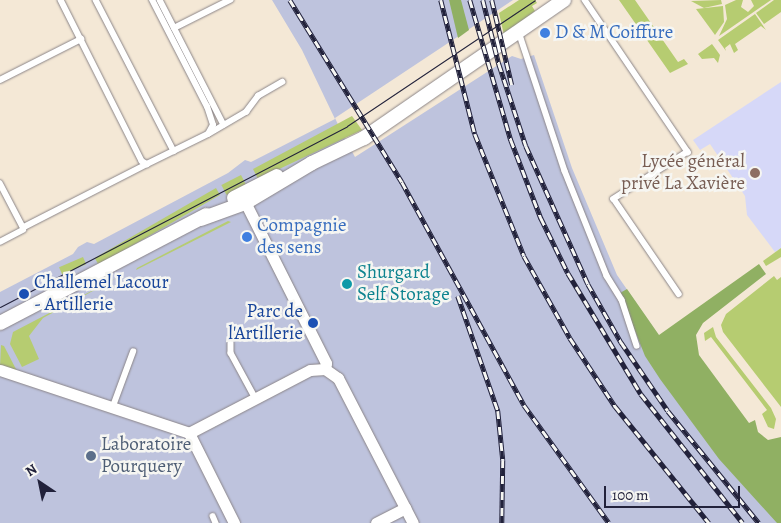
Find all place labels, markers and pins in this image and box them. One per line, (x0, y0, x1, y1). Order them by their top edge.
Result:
place label: D & M Coiffure (555, 22, 673, 44)
marker: D & M Coiffure (539, 27, 551, 39)
place label: Lycée général privé La Xavière (621, 151, 745, 195)
marker: Lycée général privé La Xavière (749, 167, 761, 179)
place label: Compagnie des sens (257, 215, 346, 259)
marker: Compagnie des sens (241, 231, 253, 243)
place label: Shurgard Self Storage (357, 262, 450, 306)
place label: Challemel Lacour - Artillerie (34, 272, 169, 316)
marker: Shurgard Self Storage (341, 278, 353, 290)
marker: Challemel Lacour - Artillerie (18, 288, 30, 300)
place label: Parc de l'Artillerie (228, 301, 303, 345)
marker: Parc de l'Artillerie (307, 317, 319, 329)
place label: Laboratoire Pourquery (101, 434, 191, 478)
marker: Laboratoire Pourquery (85, 450, 97, 462)

